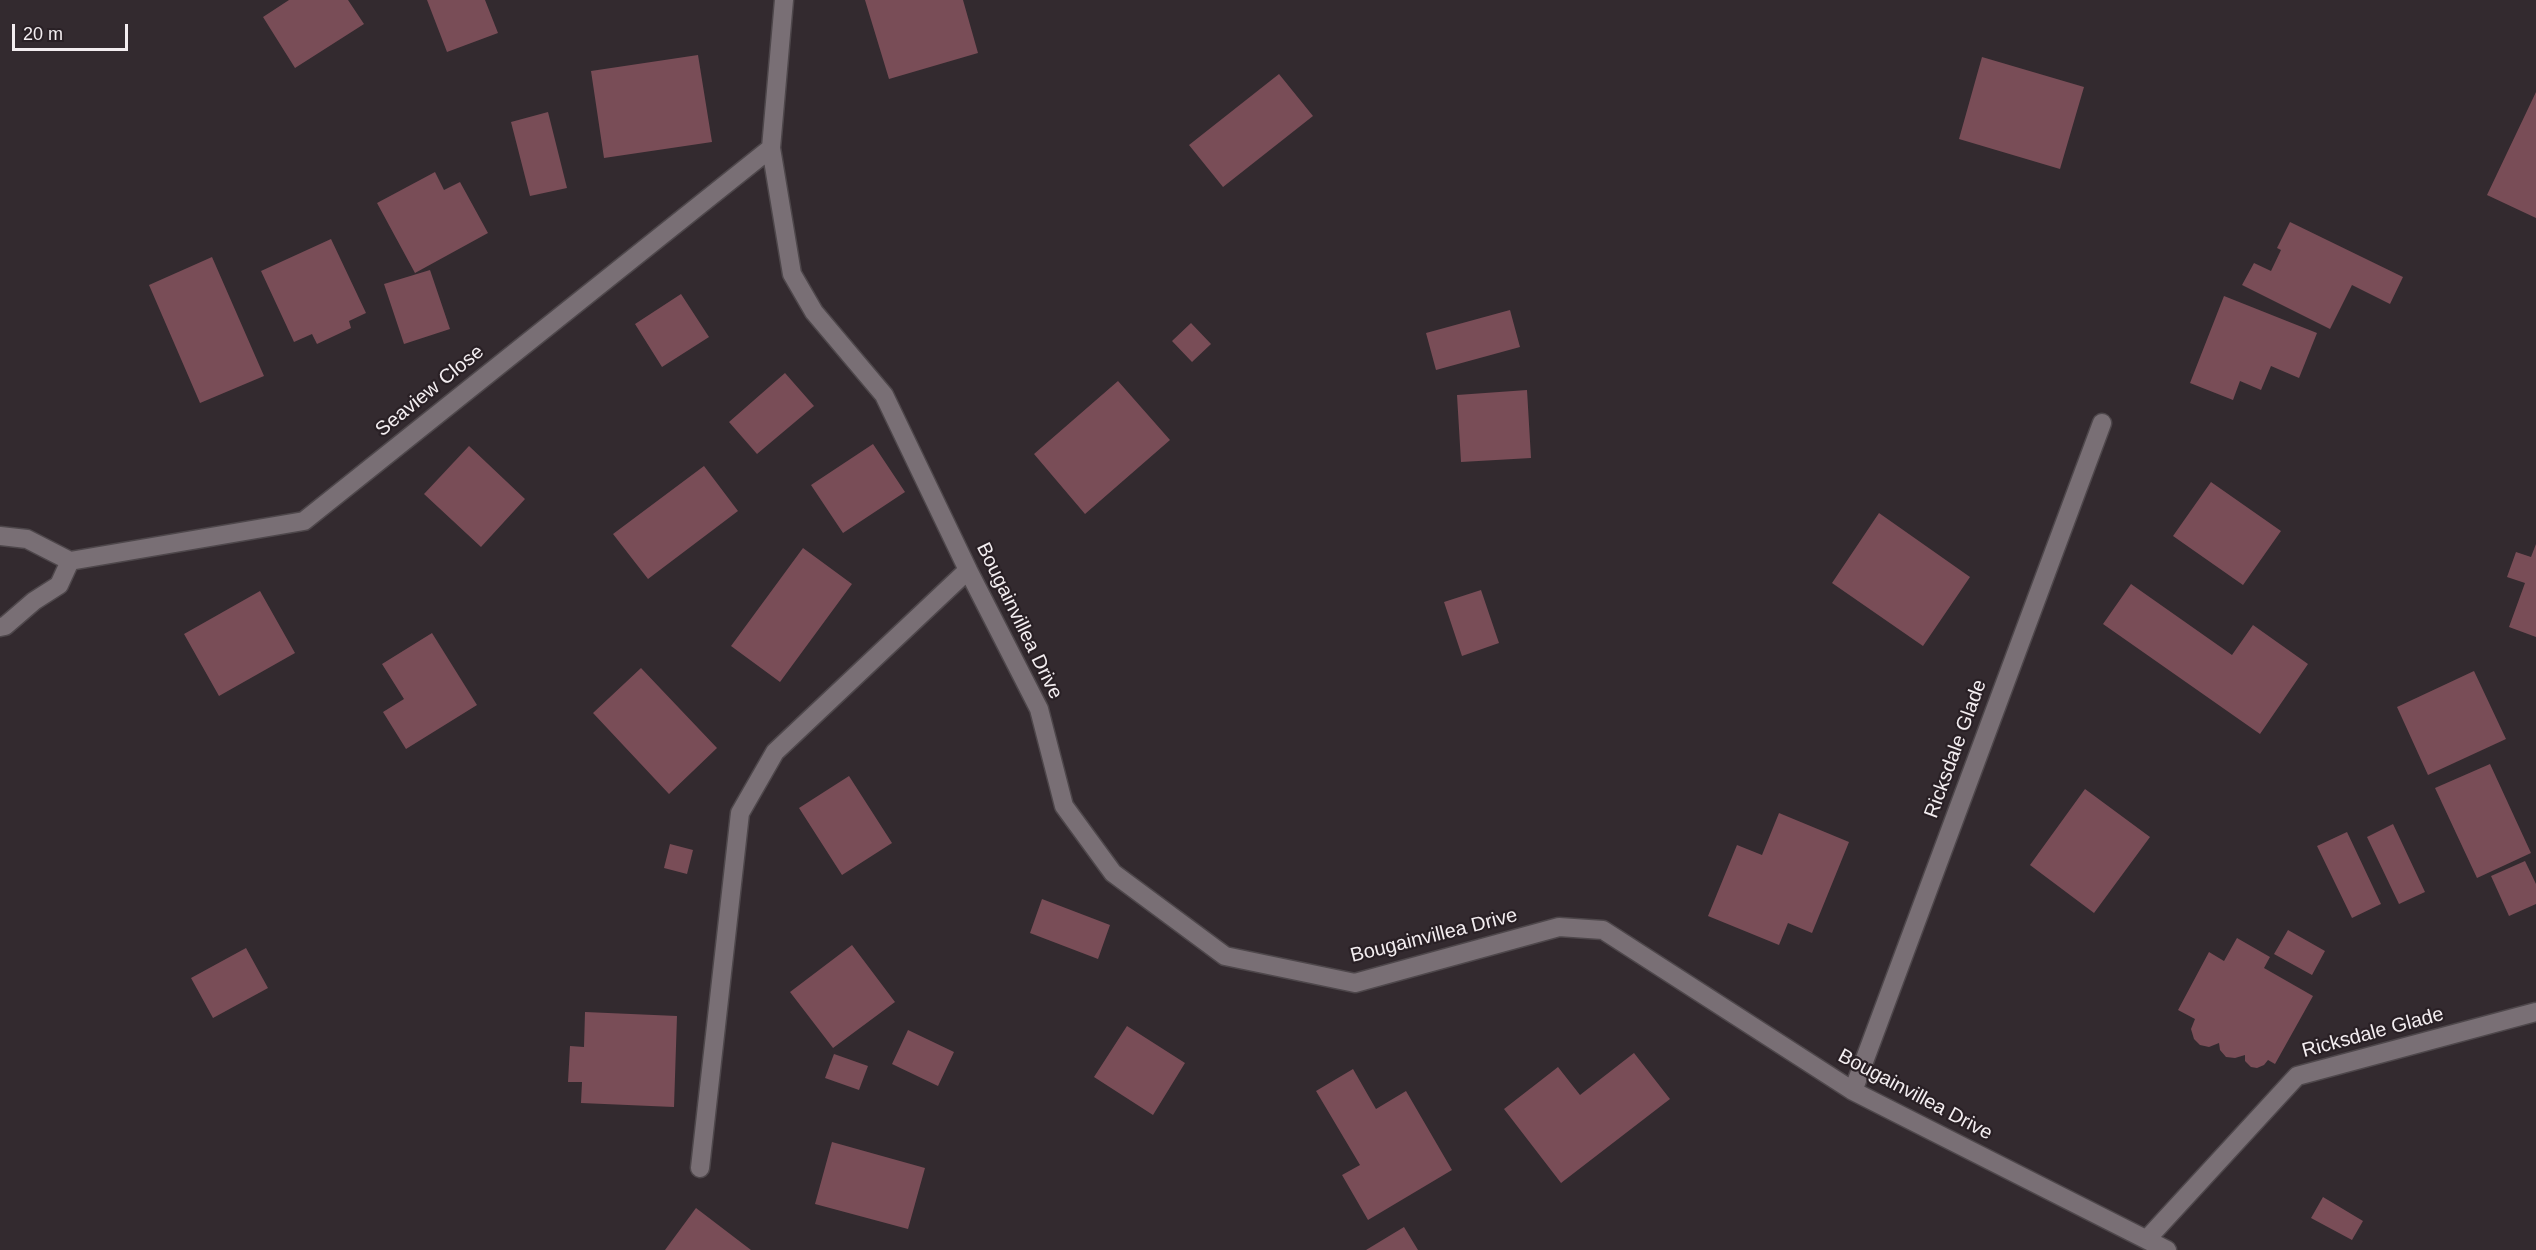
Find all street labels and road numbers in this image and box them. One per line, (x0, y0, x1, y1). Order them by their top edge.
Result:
street label: Seaview Close (371, 340, 489, 442)
street label: Bougainvillea Drive (971, 539, 1067, 703)
street label: Ricksdale Glade (1920, 676, 1992, 822)
street label: Bougainvillea Drive (1348, 904, 1520, 968)
street label: Ricksdale Glade (2300, 1003, 2446, 1063)
street label: Bougainvillea Drive (1834, 1044, 1996, 1146)

